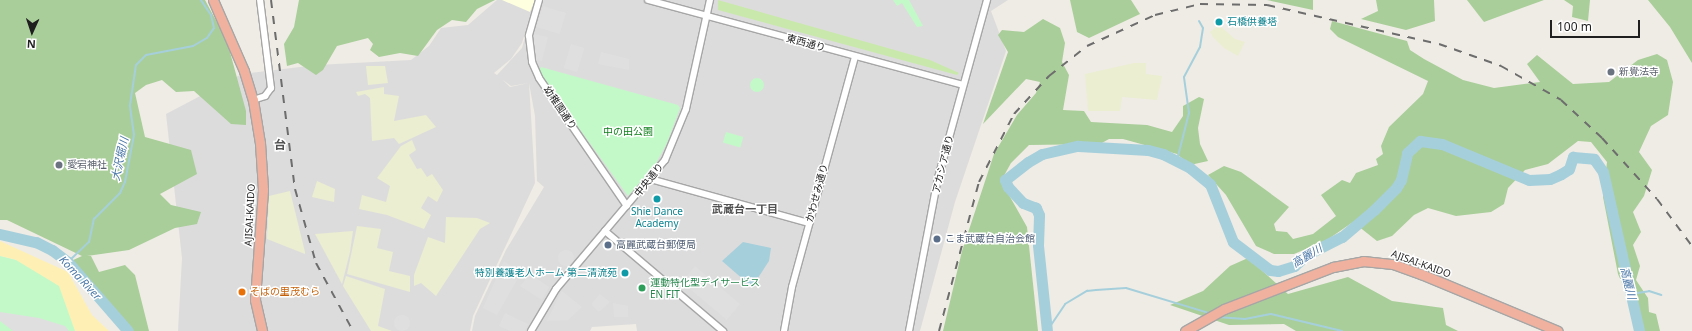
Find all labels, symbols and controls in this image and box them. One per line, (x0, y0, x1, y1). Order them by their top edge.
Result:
north arrow (12, 12, 52, 52)
scale bar (1552, 12, 1642, 38)
place label: 石橋供養塔 (1227, 16, 1277, 28)
marker: 石橋供養塔 (1214, 17, 1224, 27)
text: 100 m (1557, 18, 1592, 35)
street label: 東西通り (785, 32, 827, 54)
text: N (26, 37, 36, 52)
place label: 新覺法寺 (1619, 66, 1659, 78)
marker: 新覺法寺 (1606, 67, 1616, 77)
street label: 幼稚園通り (541, 84, 579, 132)
park label: 中の田公園 (603, 126, 653, 138)
street label: アカシア通り (930, 133, 956, 195)
water label: 大沢堀川 (109, 136, 131, 182)
district label: 台 (274, 138, 286, 152)
place label: 愛宕神社 (67, 159, 107, 171)
marker: 愛宕神社 (54, 160, 64, 170)
street label: 中央通り (632, 161, 666, 199)
street label: かわせみ通り (803, 162, 831, 224)
street label: AJISAI-KAIDO (242, 183, 258, 247)
marker: Shie Dance Academy (652, 194, 662, 204)
district label: 武蔵台一丁目 (712, 202, 778, 216)
place label: Shie Dance Academy (631, 205, 683, 228)
place label: こま武蔵台自治会館 (945, 233, 1035, 245)
marker: こま武蔵台自治会館 (932, 234, 942, 244)
place label: 高麗武蔵台郵便局 (616, 239, 696, 251)
marker: 高麗武蔵台郵便局 (603, 240, 613, 250)
water label: 高麗川 (1289, 242, 1325, 270)
street label: AJISAI-KAIDO (1390, 248, 1452, 280)
water label: Koma River (56, 253, 104, 303)
water label: 高麗川 (1618, 265, 1638, 301)
place label: 特別養護老人ホーム 第二清流苑 (474, 267, 617, 279)
marker: 特別養護老人ホーム 第二清流苑 (620, 268, 630, 278)
place label: 運動特化型デイサービス EN FIT (650, 276, 760, 300)
marker: 運動特化型デイサービス EN FIT (637, 283, 647, 293)
place label: そばの里茂むら (250, 286, 320, 298)
marker: そばの里茂むら (237, 287, 247, 297)

